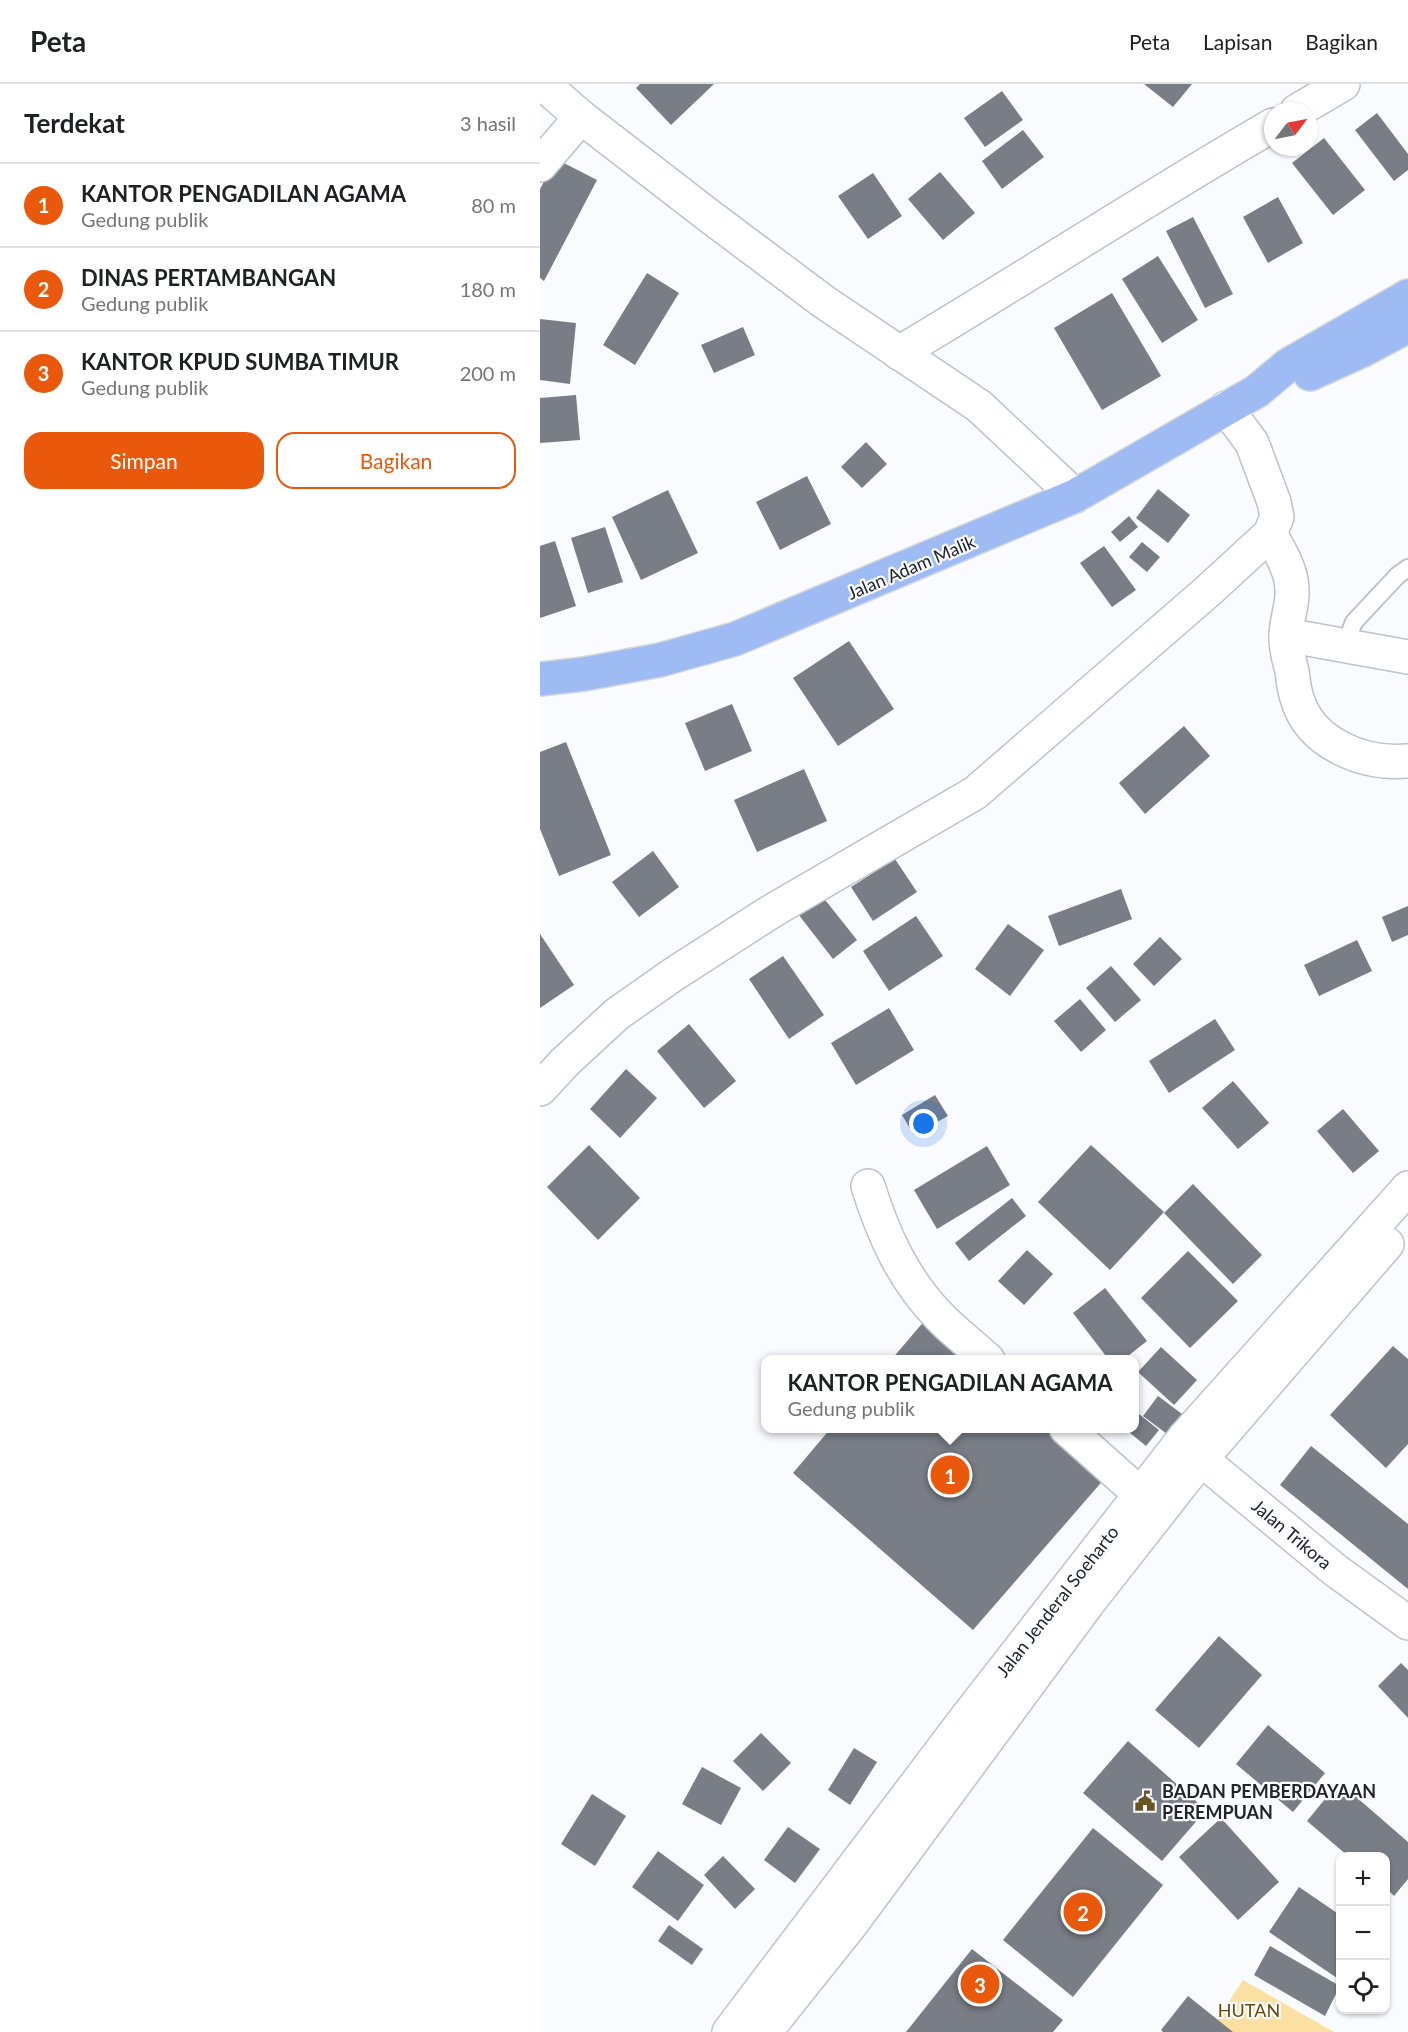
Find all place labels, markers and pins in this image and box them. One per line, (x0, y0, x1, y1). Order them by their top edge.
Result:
pin: 1 (930, 1452, 970, 1498)
place label: BADAN PEMBERDAYAAN PEREMPUAN (1162, 1780, 1376, 1823)
public building icon: BADAN PEMBERDAYAAN PEREMPUAN (1133, 1789, 1157, 1813)
pin: 2 (1064, 1890, 1102, 1934)
pin: 3 (960, 1962, 1000, 2006)

